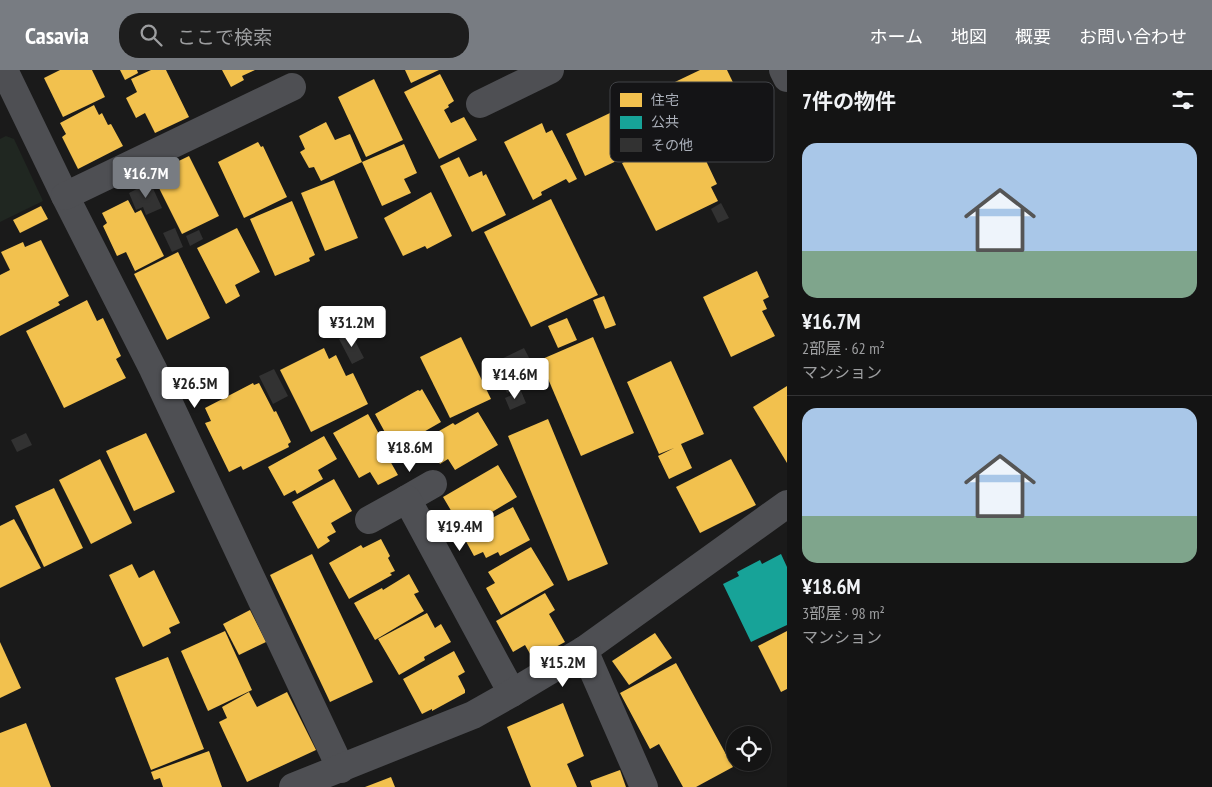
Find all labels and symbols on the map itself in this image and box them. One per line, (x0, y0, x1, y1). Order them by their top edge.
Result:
legend (610, 82, 774, 162)
text: 住宅 (651, 91, 679, 109)
text: 公共 (651, 113, 679, 131)
text: その他 (651, 136, 693, 154)
pin: ¥16.7M (105, 156, 187, 199)
pin: ¥31.2M (311, 306, 393, 348)
pin: ¥14.6M (474, 358, 556, 400)
pin: ¥26.5M (154, 366, 236, 409)
pin: ¥18.6M (369, 430, 451, 473)
pin: ¥19.4M (419, 510, 501, 552)
pin: ¥15.2M (522, 646, 604, 688)

